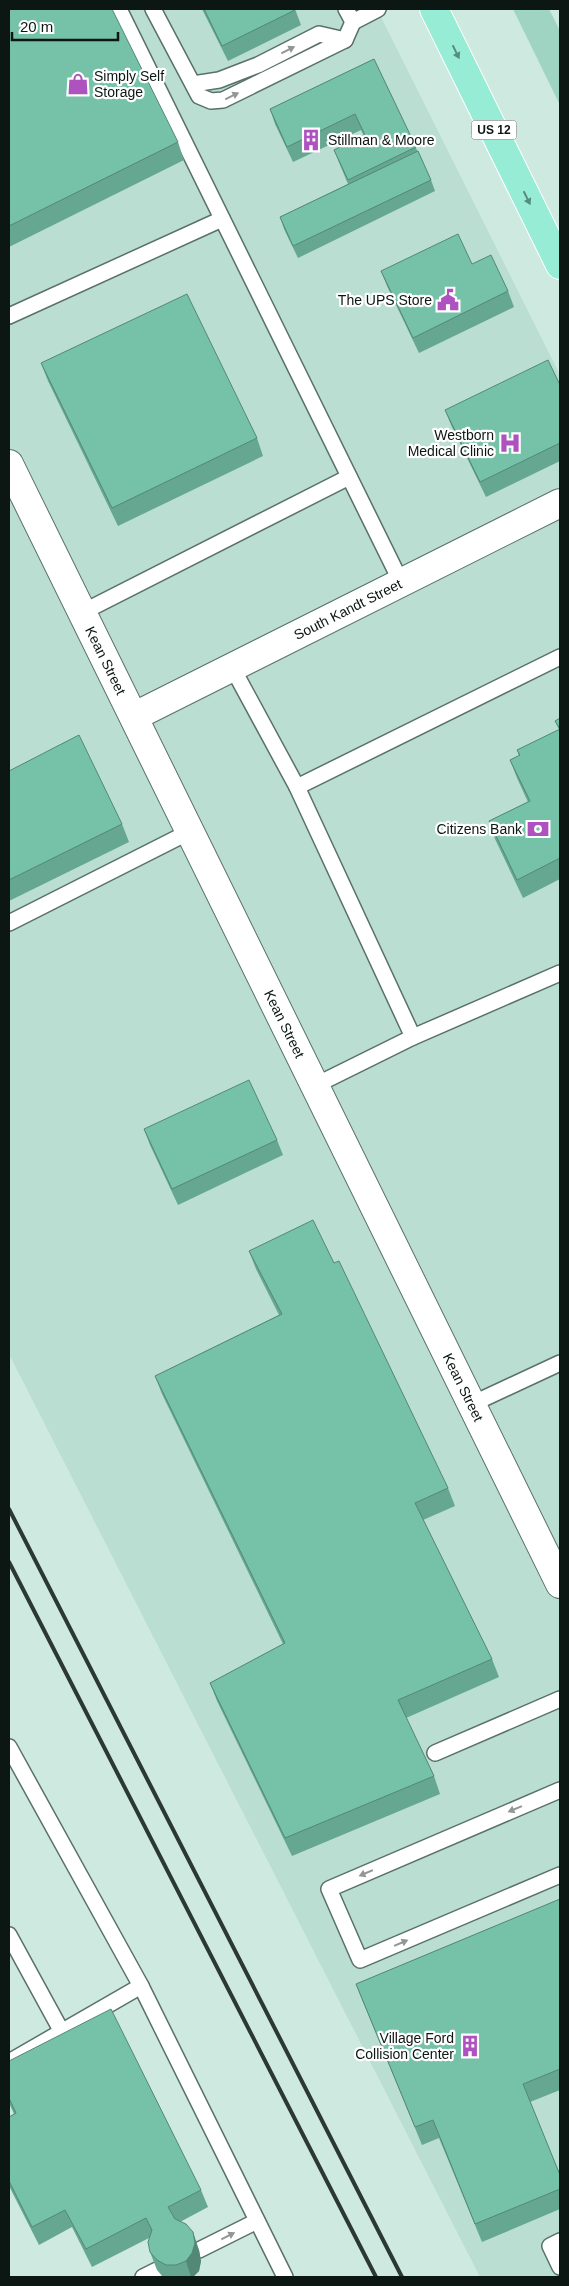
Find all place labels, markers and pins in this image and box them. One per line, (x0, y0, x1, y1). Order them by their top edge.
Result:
place label: Simply Self Storage (94, 68, 164, 100)
shop icon: Simply Self Storage (65, 71, 91, 97)
building icon: Stillman & Moore (298, 127, 324, 153)
place label: Stillman & Moore (328, 132, 435, 148)
public building icon: The UPS Store (435, 287, 461, 313)
place label: The UPS Store (338, 292, 432, 308)
place label: Westborn Medical Clinic (408, 427, 494, 459)
hospital icon: Westborn Medical Clinic (497, 430, 523, 456)
bank icon: Citizens Bank (525, 816, 551, 842)
place label: Citizens Bank (436, 821, 523, 837)
place label: Village Ford Collision Center (355, 2030, 454, 2062)
building icon: Village Ford Collision Center (457, 2033, 483, 2059)

